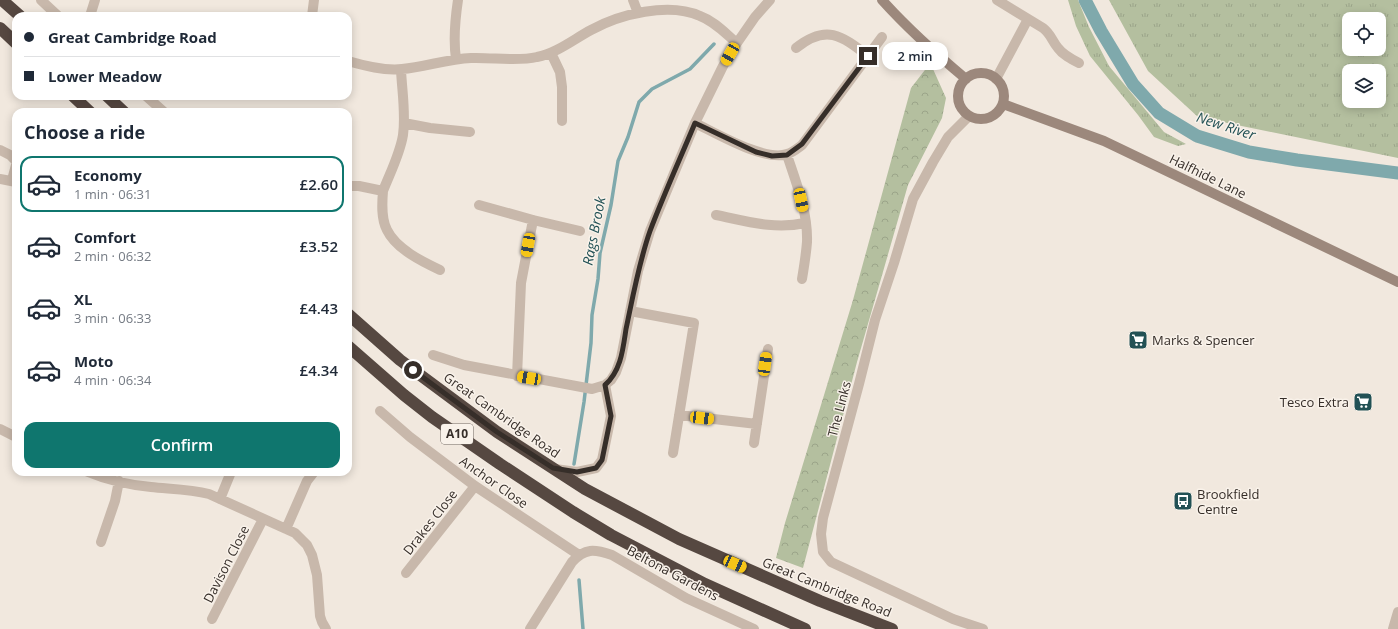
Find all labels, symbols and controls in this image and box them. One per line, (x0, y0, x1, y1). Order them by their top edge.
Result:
map controls (1342, 12, 1386, 108)
button: locate (1342, 12, 1386, 56)
text: Great Cambridge Road (48, 27, 217, 47)
car (719, 41, 741, 67)
callout: 2 min (882, 42, 948, 70)
route end (859, 47, 877, 65)
text: 2 min (897, 47, 933, 65)
button: layers (1342, 64, 1386, 108)
text: Lower Meadow (48, 66, 162, 86)
water label: New River (1194, 107, 1259, 144)
text: Choose a ride (24, 120, 145, 144)
street label: Halfhide Lane (1166, 150, 1250, 202)
text: Economy (74, 165, 142, 185)
icon: car (26, 166, 62, 202)
text: £2.60 (300, 174, 338, 194)
text: 1 min · 06:31 (74, 185, 151, 203)
car (793, 187, 809, 213)
water label: Rags Brook (578, 194, 610, 267)
text: Comfort (74, 227, 136, 247)
icon: car (26, 228, 62, 264)
car (520, 232, 536, 258)
text: £3.52 (300, 236, 338, 256)
text: 2 min · 06:32 (74, 247, 151, 265)
text: XL (74, 289, 92, 309)
icon: car (26, 290, 62, 326)
text: £4.43 (300, 298, 338, 318)
text: 3 min · 06:33 (74, 309, 151, 327)
supermarket icon: Marks & Spencer (1127, 329, 1149, 351)
place label: Marks & Spencer (1152, 331, 1255, 349)
text: Moto (74, 351, 113, 371)
car (757, 351, 773, 377)
icon: car (26, 352, 62, 388)
text: £4.34 (300, 360, 338, 380)
route start (404, 361, 422, 379)
street label: Great Cambridge Road (440, 368, 564, 462)
car (516, 370, 542, 386)
text: 4 min · 06:34 (74, 371, 151, 389)
street label: The Links (823, 379, 855, 439)
supermarket icon: Tesco Extra (1352, 391, 1374, 413)
place label: Tesco Extra (1280, 393, 1349, 411)
car (689, 411, 715, 425)
button: Confirm (24, 422, 340, 468)
road number: A10 (441, 424, 473, 444)
street label: Anchor Close (456, 452, 532, 512)
place label: Brookfield Centre (1197, 485, 1259, 518)
street label: Drakes Close (399, 486, 461, 558)
bus stop icon: Brookfield Centre (1172, 490, 1194, 512)
street label: Davison Close (199, 522, 253, 606)
street label: Beltona Gardens (624, 541, 722, 605)
street label: Great Cambridge Road (760, 553, 894, 621)
car (722, 554, 748, 574)

